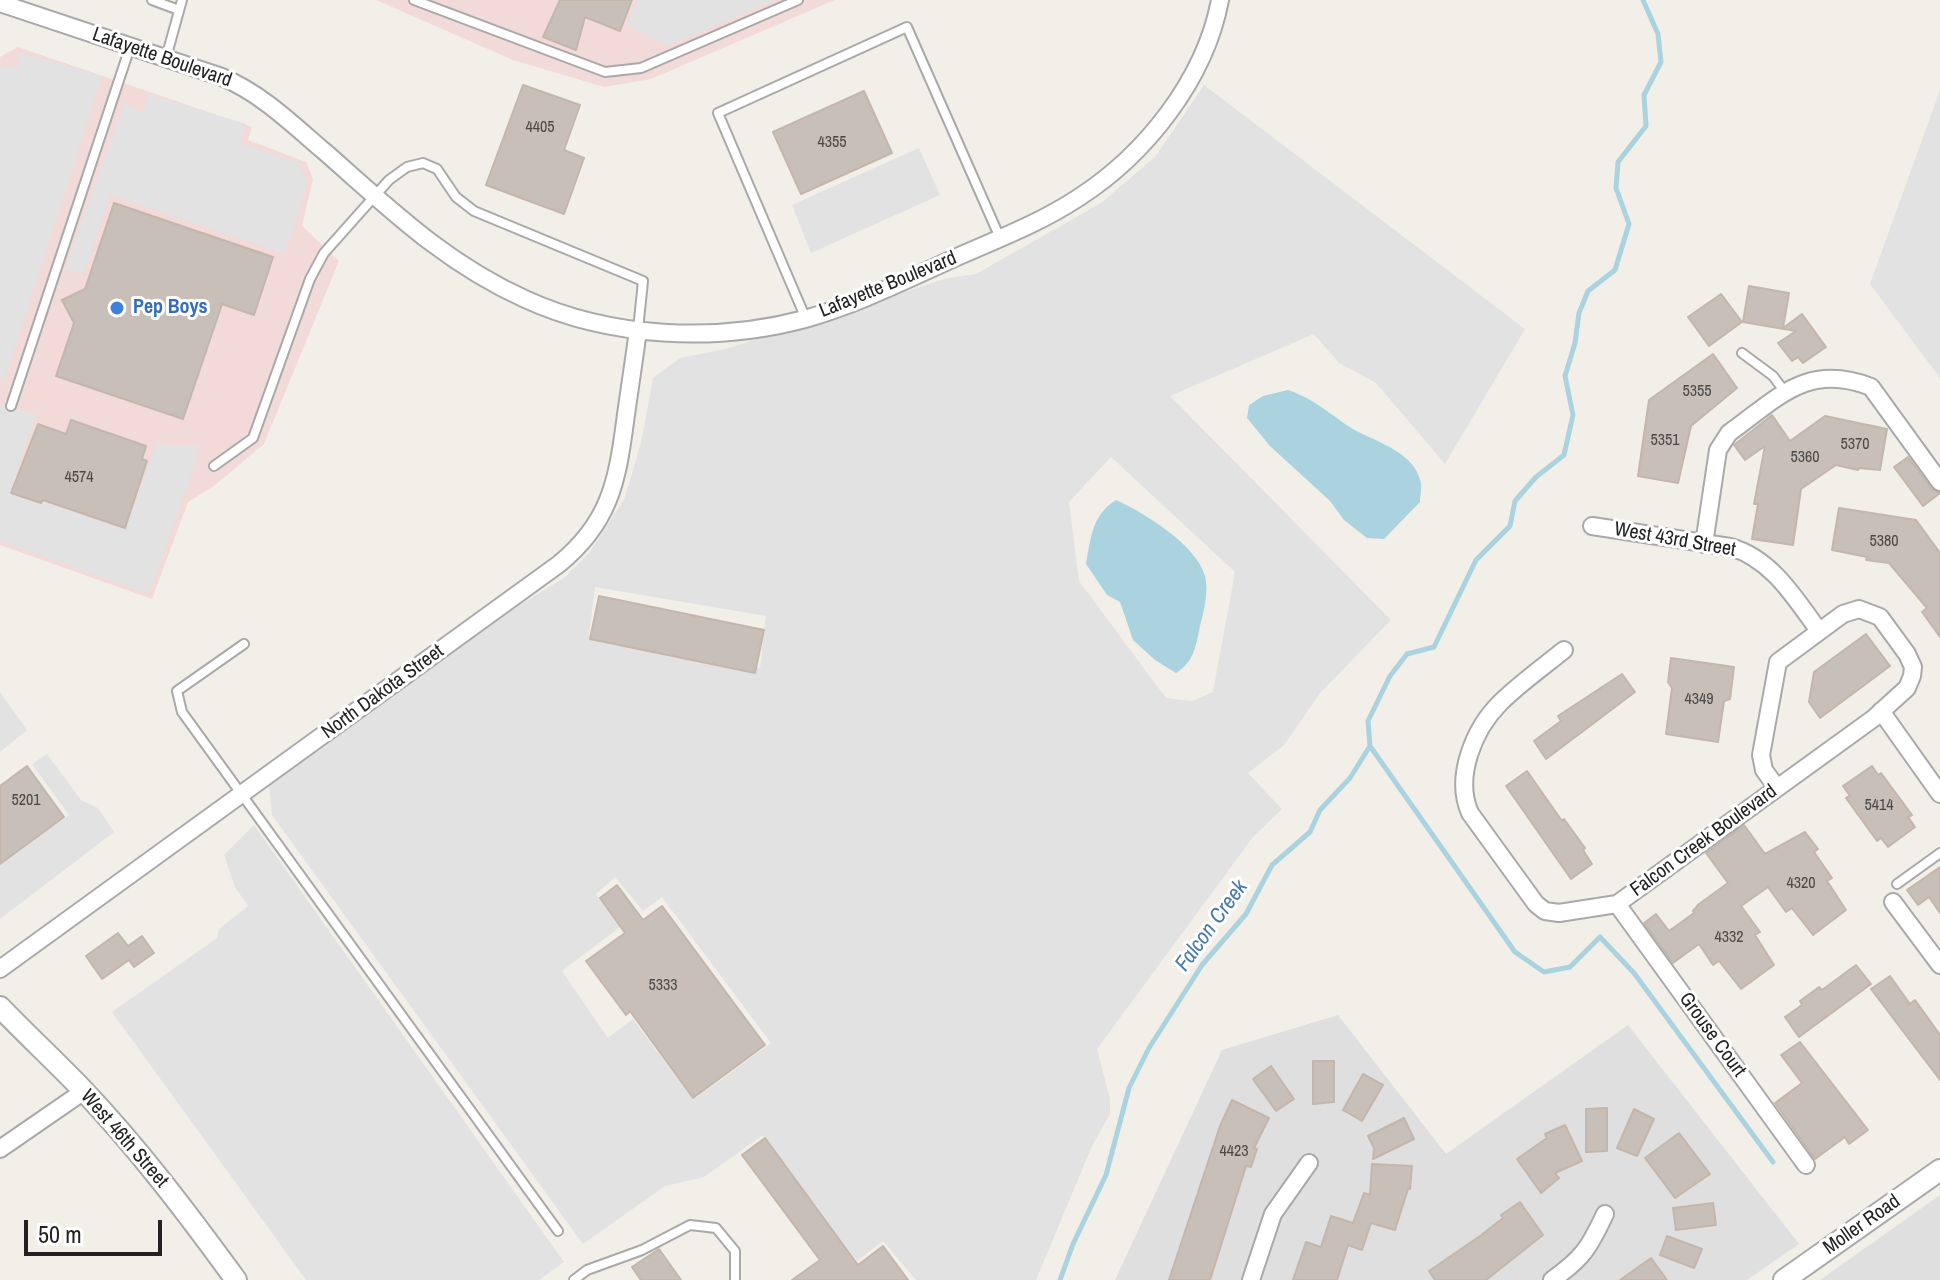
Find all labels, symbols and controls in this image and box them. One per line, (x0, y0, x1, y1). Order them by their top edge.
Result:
street label: Lafayette Boulevard (89, 23, 235, 93)
house number: 4405 (525, 118, 555, 138)
house number: 4355 (817, 133, 847, 153)
street label: Lafayette Boulevard (816, 247, 960, 323)
place label: Pep Boys (133, 296, 208, 320)
marker: Pep Boys (108, 299, 126, 317)
house number: 5355 (1682, 382, 1712, 402)
house number: 5351 (1650, 431, 1680, 451)
house number: 5370 (1840, 435, 1870, 455)
house number: 5360 (1790, 448, 1820, 468)
house number: 4574 (64, 468, 94, 488)
street label: West 43rd Street (1612, 518, 1738, 562)
house number: 5380 (1869, 532, 1899, 552)
street label: North Dakota Street (317, 640, 449, 744)
house number: 4349 (1684, 690, 1714, 710)
street label: Falcon Creek Boulevard (1626, 780, 1782, 902)
house number: 5201 (11, 791, 41, 811)
house number: 5414 (1864, 796, 1894, 816)
house number: 4320 (1786, 874, 1816, 894)
water label: Falcon Creek (1170, 875, 1254, 977)
house number: 4332 (1714, 928, 1744, 948)
house number: 5333 (648, 976, 678, 996)
street label: Grouse Court (1673, 988, 1751, 1082)
street label: West 46th Street (75, 1085, 173, 1193)
house number: 4423 (1219, 1142, 1249, 1162)
street label: Moller Road (1819, 1190, 1905, 1260)
scale bar (28, 1204, 166, 1254)
text: 50 m (38, 1218, 82, 1250)

